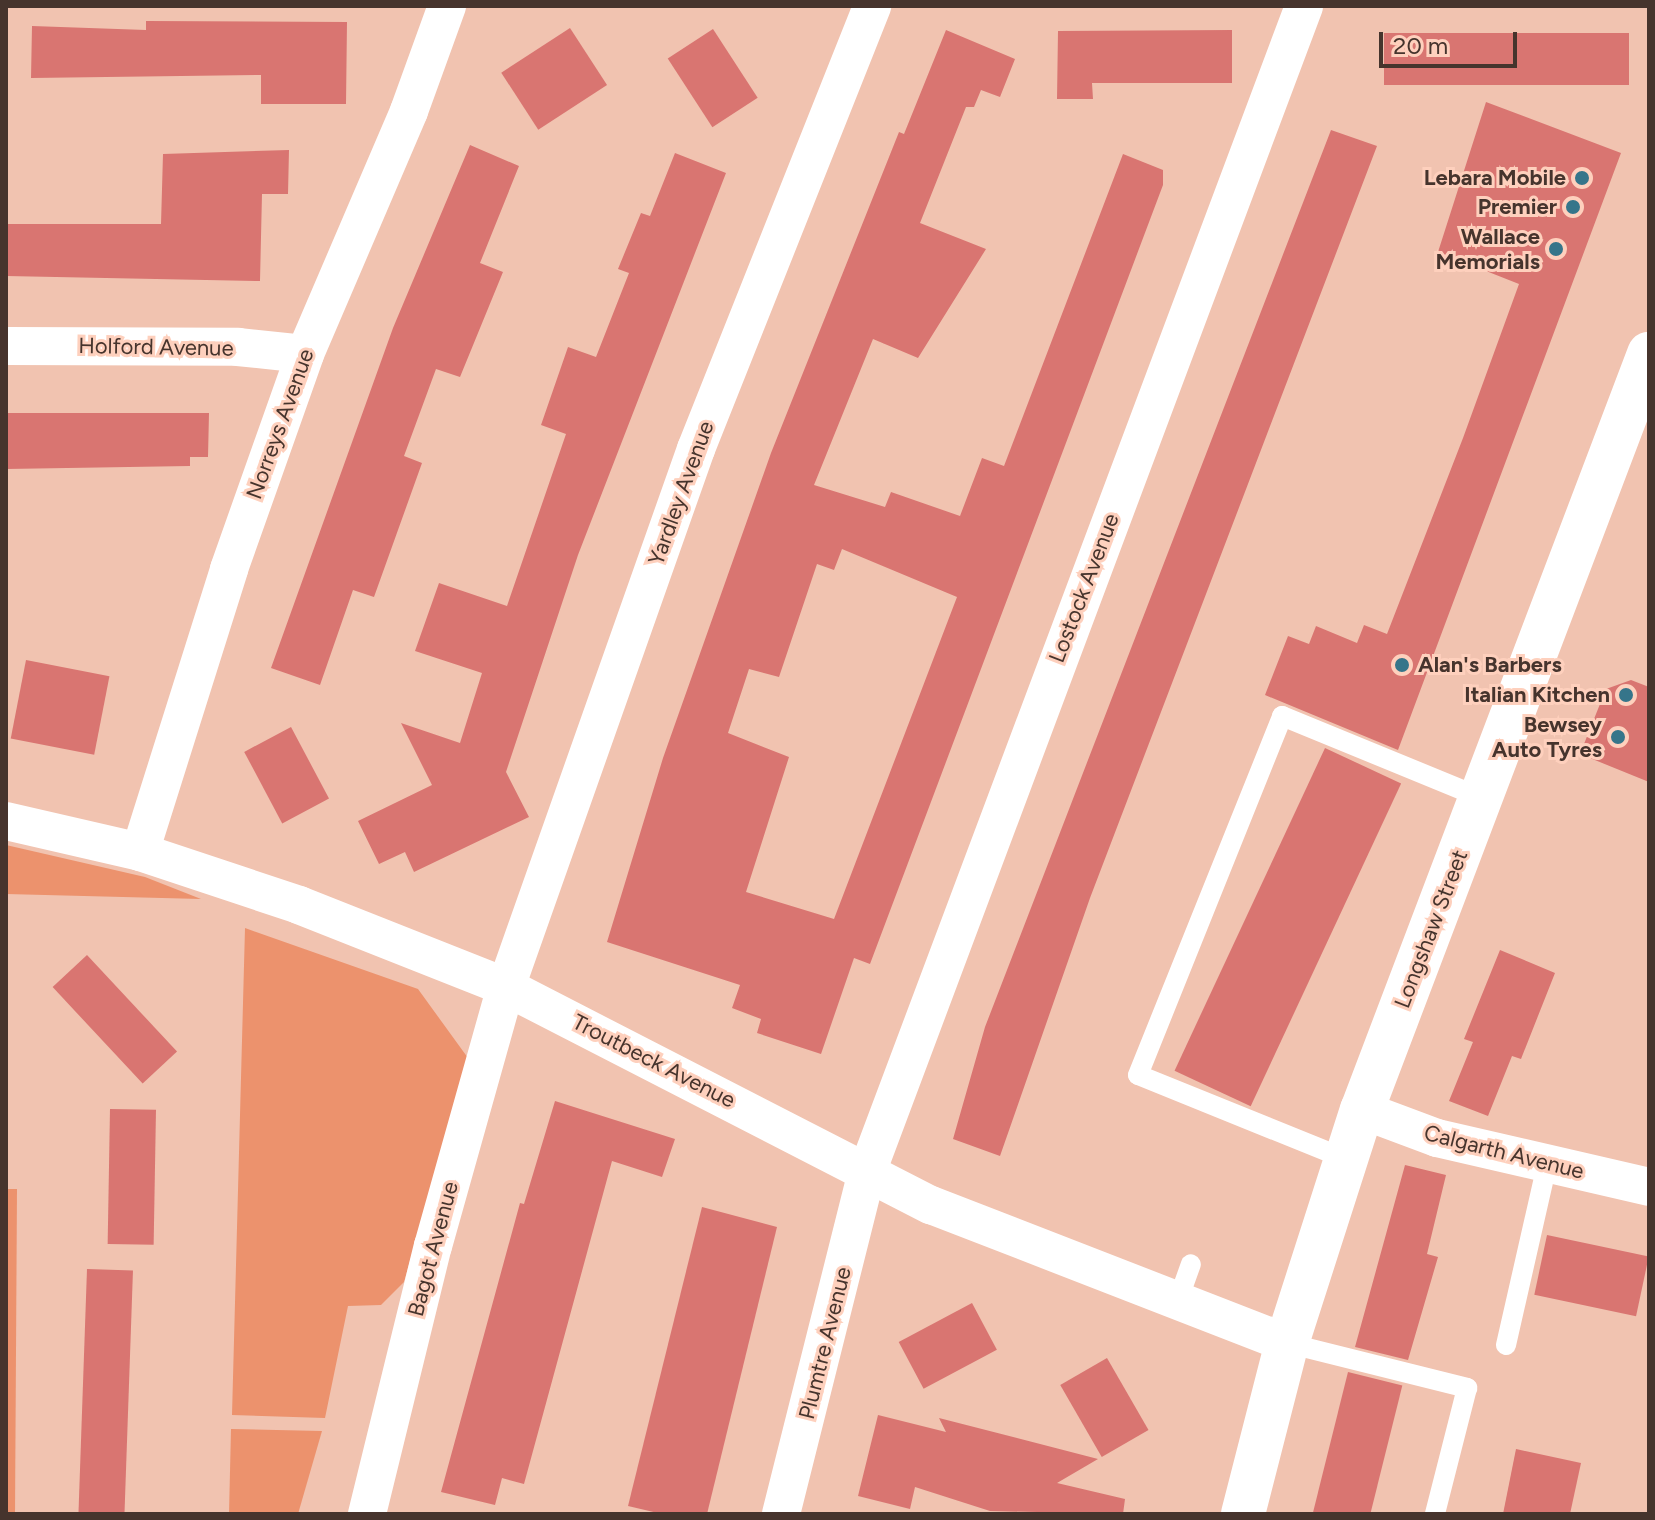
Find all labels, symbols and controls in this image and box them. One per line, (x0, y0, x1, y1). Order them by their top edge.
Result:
scale bar (1383, 16, 1521, 66)
text: 20 m (1393, 31, 1448, 60)
place label: Lebara Mobile (1424, 165, 1566, 191)
marker: Lebara Mobile (1573, 169, 1591, 187)
place label: Premier (1478, 194, 1557, 220)
marker: Premier (1564, 198, 1582, 216)
place label: Wallace Memorials (1436, 223, 1540, 274)
marker: Wallace Memorials (1547, 240, 1565, 258)
street label: Holford Avenue (78, 332, 234, 362)
street label: Norreys Avenue (241, 345, 319, 503)
street label: Yardley Avenue (643, 417, 719, 569)
street label: Lostock Avenue (1043, 510, 1125, 666)
place label: Alan's Barbers (1418, 652, 1562, 678)
marker: Alan's Barbers (1393, 656, 1411, 674)
place label: Italian Kitchen (1464, 682, 1610, 708)
marker: Italian Kitchen (1617, 686, 1635, 704)
place label: Bewsey Auto Tyres (1492, 711, 1602, 762)
marker: Bewsey Auto Tyres (1609, 728, 1627, 746)
street label: Longshaw Street (1389, 846, 1473, 1012)
street label: Troutbeck Avenue (568, 1009, 740, 1113)
street label: Calgarth Avenue (1421, 1119, 1587, 1185)
street label: Bagot Avenue (402, 1179, 464, 1319)
street label: Plumtre Avenue (793, 1264, 857, 1422)

